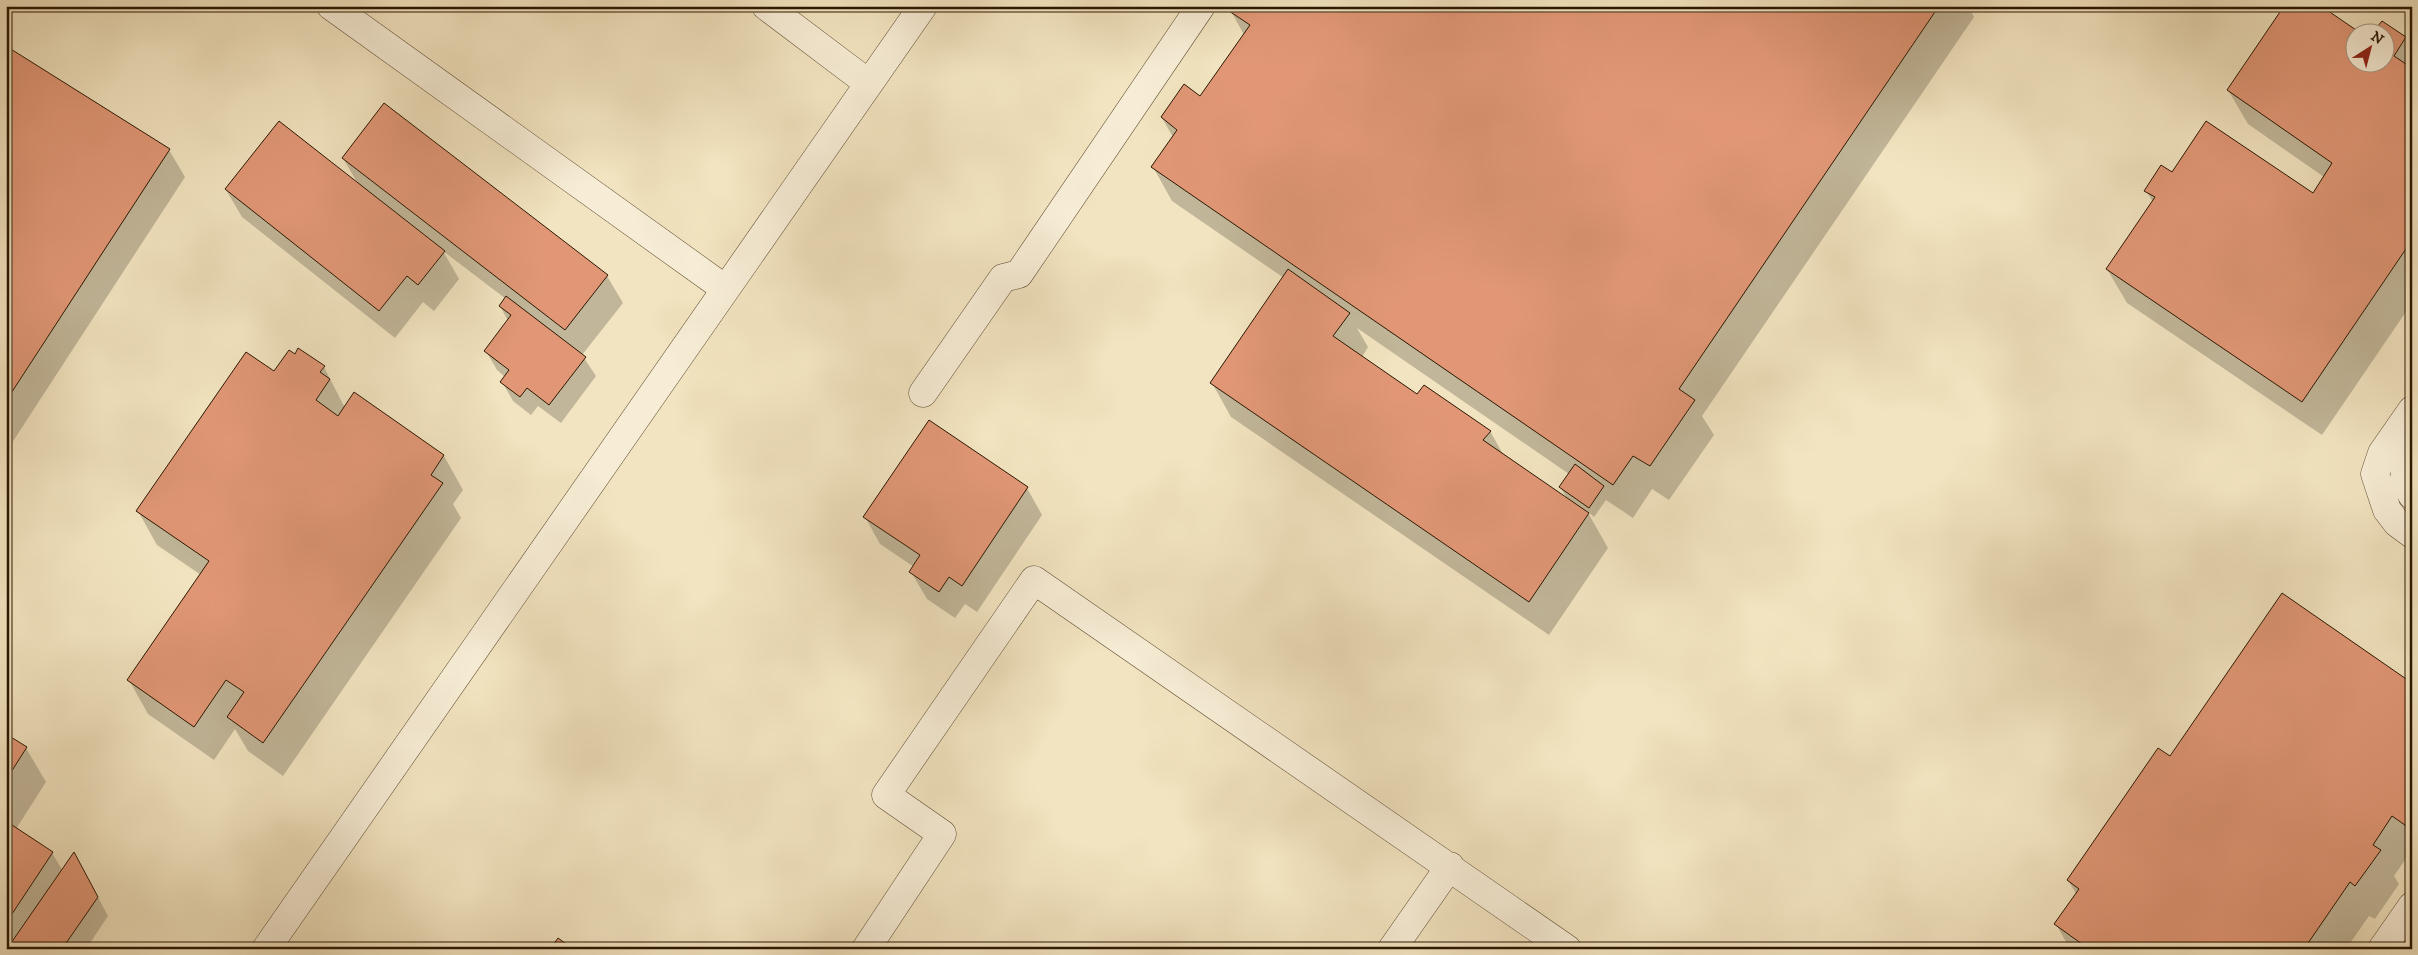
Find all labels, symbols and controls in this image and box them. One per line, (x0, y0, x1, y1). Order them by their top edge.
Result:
north arrow (2346, 22, 2396, 72)
text: N (2367, 28, 2387, 49)

